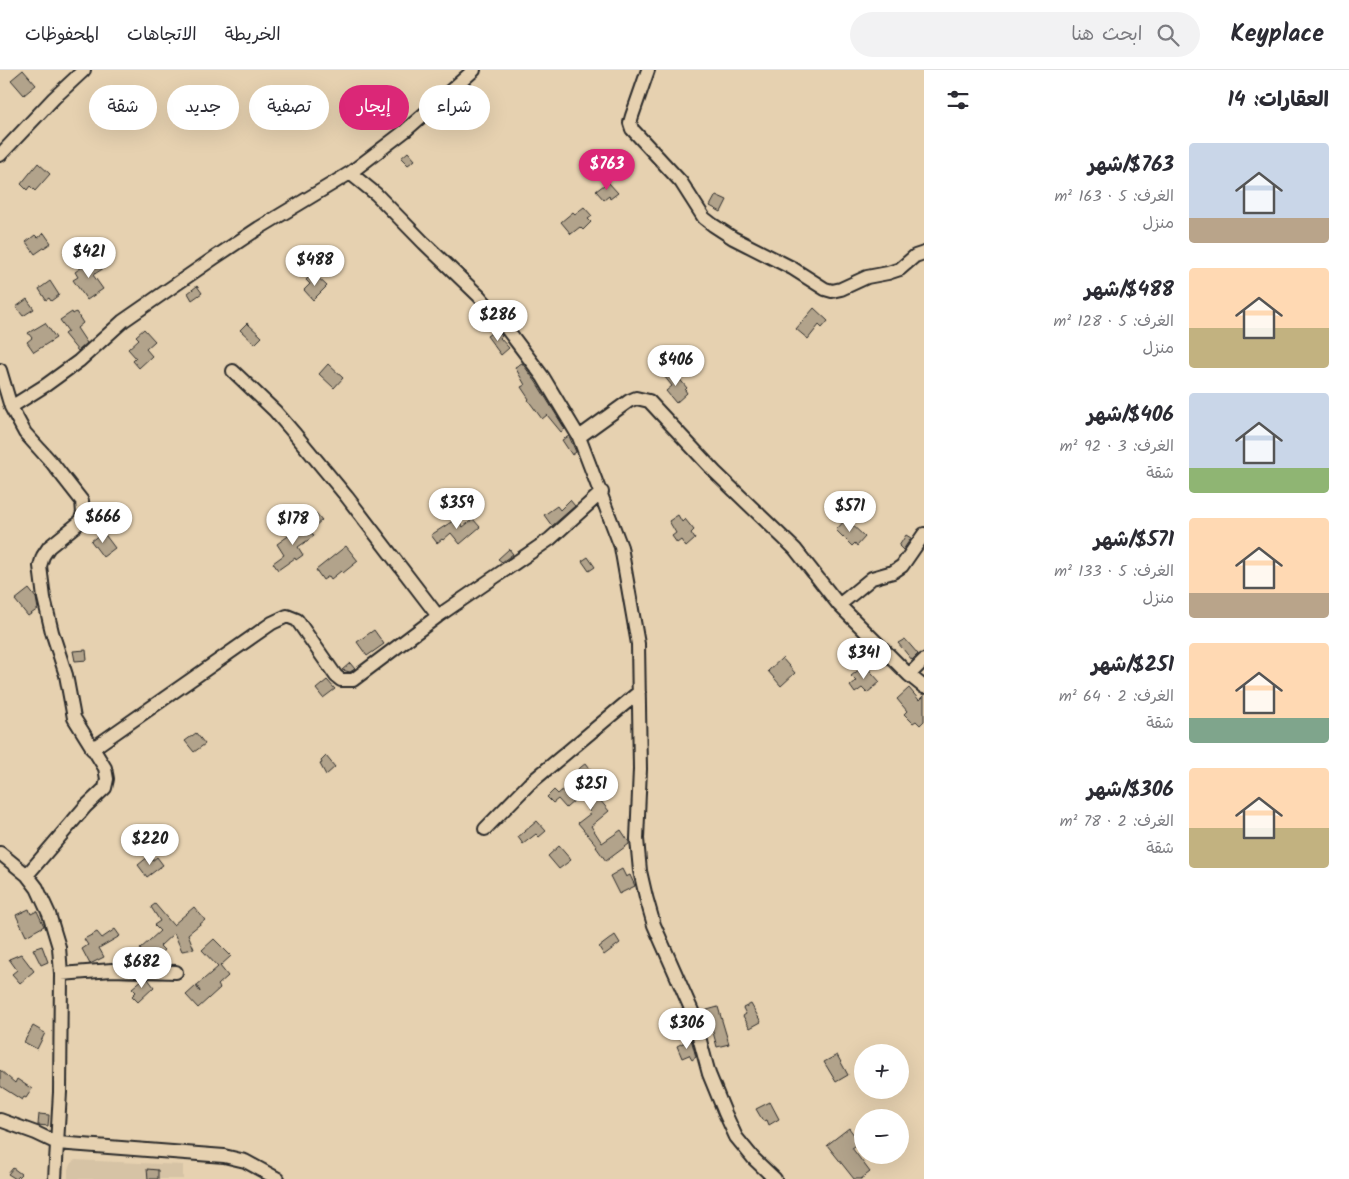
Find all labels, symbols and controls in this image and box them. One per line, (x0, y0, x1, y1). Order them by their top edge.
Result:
search box (850, 12, 1200, 57)
text: Keyplace (1230, 15, 1324, 54)
text: ابحث هنا (1071, 20, 1142, 50)
text: المحفوظات (25, 21, 99, 50)
text: الاتجاهات (127, 21, 197, 50)
text: الخريطة (225, 21, 281, 50)
icon: search (1154, 21, 1182, 49)
text: العقارات: 14 (1228, 84, 1329, 117)
chip: شقة (89, 85, 157, 130)
chip: جديد (167, 85, 239, 130)
chip: تصفية (249, 85, 329, 130)
chip: إيجار (339, 85, 409, 130)
chip: شراء (419, 85, 490, 130)
icon: filters (944, 86, 972, 114)
pin: $763 (577, 148, 637, 191)
text: $763/شهر (1088, 149, 1174, 182)
text: $763 (590, 152, 624, 177)
icon: home (1229, 163, 1289, 223)
text: الغرف: 5 · 163 m² (1054, 184, 1174, 209)
text: منزل (1142, 211, 1174, 236)
pin: $421 (59, 236, 119, 279)
text: $421 (73, 240, 105, 265)
pin: $488 (285, 244, 345, 287)
text: $488 (296, 248, 334, 273)
text: $488/شهر (1084, 274, 1174, 307)
icon: home (1229, 288, 1289, 348)
pin: $286 (468, 300, 528, 342)
text: $286 (480, 303, 516, 328)
text: الغرف: 5 · 128 m² (1053, 309, 1174, 334)
text: منزل (1142, 336, 1174, 361)
pin: $406 (646, 344, 706, 387)
text: $406 (658, 348, 694, 373)
text: $406/شهر (1087, 399, 1174, 432)
icon: home (1229, 413, 1289, 473)
text: الغرف: 3 · 92 m² (1060, 434, 1174, 459)
text: شقة (1146, 461, 1174, 486)
pin: $359 (427, 488, 487, 530)
pin: $571 (820, 490, 880, 533)
text: $359 (440, 491, 474, 516)
text: $571 (835, 494, 865, 519)
pin: $666 (73, 502, 133, 544)
pin: $178 (263, 504, 323, 546)
text: $666 (85, 505, 121, 530)
text: $178 (277, 507, 309, 532)
text: $571/شهر (1094, 524, 1174, 557)
icon: home (1229, 538, 1289, 598)
text: الغرف: 5 · 133 m² (1054, 559, 1174, 584)
text: منزل (1142, 586, 1174, 611)
pin: $341 (834, 638, 894, 680)
text: $341 (848, 641, 880, 666)
text: $251/شهر (1092, 649, 1174, 682)
icon: home (1229, 663, 1289, 723)
text: الغرف: 2 · 64 m² (1059, 684, 1174, 709)
text: شقة (1146, 711, 1174, 736)
pin: $251 (561, 768, 621, 811)
text: $251 (575, 772, 607, 797)
text: $306/شهر (1087, 774, 1174, 807)
icon: home (1229, 788, 1289, 848)
text: الغرف: 2 · 78 m² (1060, 809, 1174, 834)
pin: $220 (120, 824, 180, 866)
text: $220 (132, 827, 168, 852)
text: شقة (1146, 836, 1174, 861)
pin: $682 (112, 946, 172, 989)
text: $682 (124, 950, 160, 975)
pin: $306 (657, 1008, 717, 1050)
text: $306 (669, 1011, 705, 1036)
map controls (854, 1044, 909, 1164)
button: + (854, 1044, 909, 1099)
button: − (854, 1109, 909, 1164)

